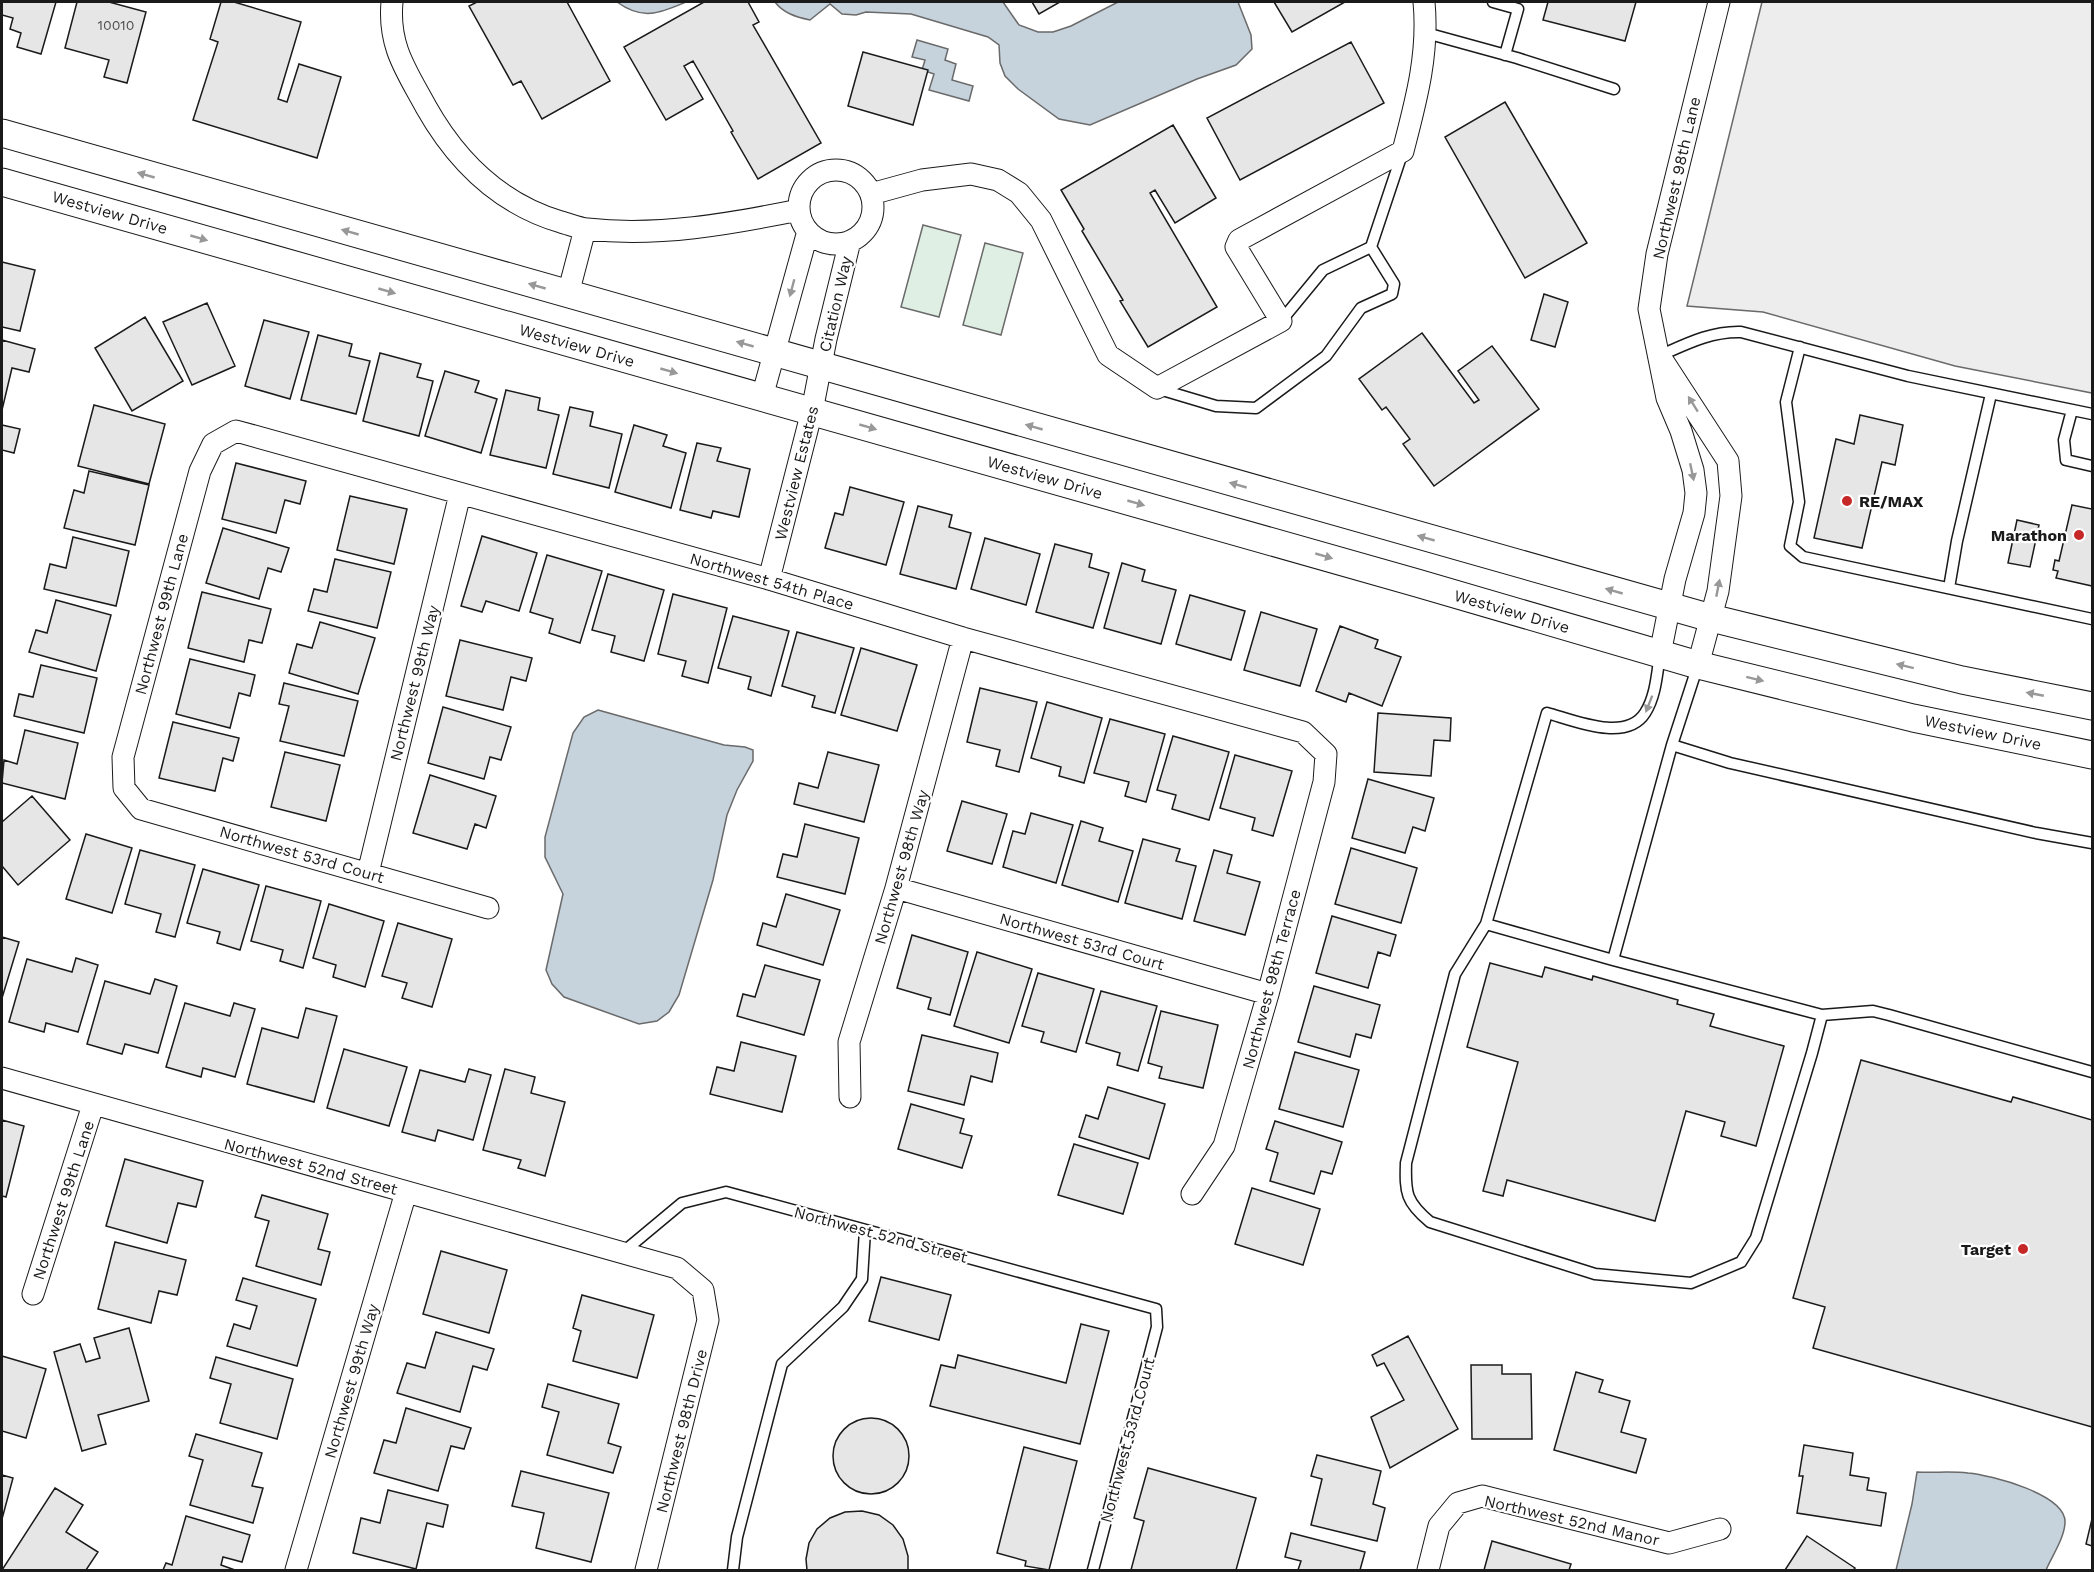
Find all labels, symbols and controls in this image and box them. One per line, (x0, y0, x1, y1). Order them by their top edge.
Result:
house number: 10010 (97, 17, 135, 33)
street label: Northwest 98th Lane (1649, 95, 1704, 261)
one-way arrow (137, 170, 155, 179)
street label: Westview Drive (50, 187, 170, 238)
one-way arrow (341, 227, 359, 237)
one-way arrow (190, 234, 208, 243)
street label: Citation Way (815, 254, 856, 354)
one-way arrow (787, 278, 797, 297)
one-way arrow (528, 280, 546, 290)
one-way arrow (378, 287, 396, 296)
street label: Westview Drive (517, 320, 637, 371)
one-way arrow (736, 339, 754, 348)
one-way arrow (660, 367, 678, 376)
one-way arrow (1687, 396, 1698, 413)
street label: Westview Estates (771, 404, 822, 542)
one-way arrow (1025, 422, 1043, 431)
one-way arrow (859, 423, 877, 432)
street label: Westview Drive (985, 452, 1105, 503)
one-way arrow (1688, 463, 1697, 482)
one-way arrow (1229, 480, 1247, 489)
place label: RE/MAX (1859, 492, 1924, 511)
marker: RE/MAX (1840, 494, 1854, 508)
one-way arrow (1127, 499, 1145, 508)
place label: Marathon (1991, 526, 2067, 545)
marker: Marathon (2072, 528, 2086, 542)
street label: Northwest 99th Lane (131, 531, 192, 697)
one-way arrow (1417, 533, 1435, 542)
street label: Northwest 54th Place (688, 549, 856, 614)
one-way arrow (1315, 552, 1333, 562)
one-way arrow (1714, 578, 1723, 597)
one-way arrow (1605, 585, 1623, 595)
street label: Westview Drive (1452, 586, 1572, 637)
street label: Northwest 99th Way (386, 603, 443, 763)
one-way arrow (1896, 660, 1914, 670)
one-way arrow (1746, 674, 1764, 684)
one-way arrow (2025, 689, 2044, 698)
one-way arrow (1643, 695, 1653, 713)
street label: Westview Drive (1923, 711, 2043, 754)
street label: Northwest 98th Way (870, 787, 933, 947)
street label: Northwest 53rd Court (217, 822, 387, 887)
street label: Northwest 98th Terrace (1238, 887, 1305, 1071)
street label: Northwest 53rd Court (997, 909, 1167, 974)
street label: Northwest 99th Lane (29, 1118, 98, 1282)
street label: Northwest 52nd Street (222, 1134, 400, 1199)
street label: Northwest 52nd Street (792, 1202, 970, 1267)
place label: Target (1961, 1240, 2011, 1259)
marker: Target (2016, 1242, 2030, 1256)
street label: Northwest 99th Way (320, 1301, 383, 1461)
street label: Northwest 98th Drive (652, 1347, 711, 1515)
street label: Northwest 53rd Court (1096, 1355, 1159, 1525)
street label: Northwest 52nd Manor (1482, 1491, 1662, 1550)

